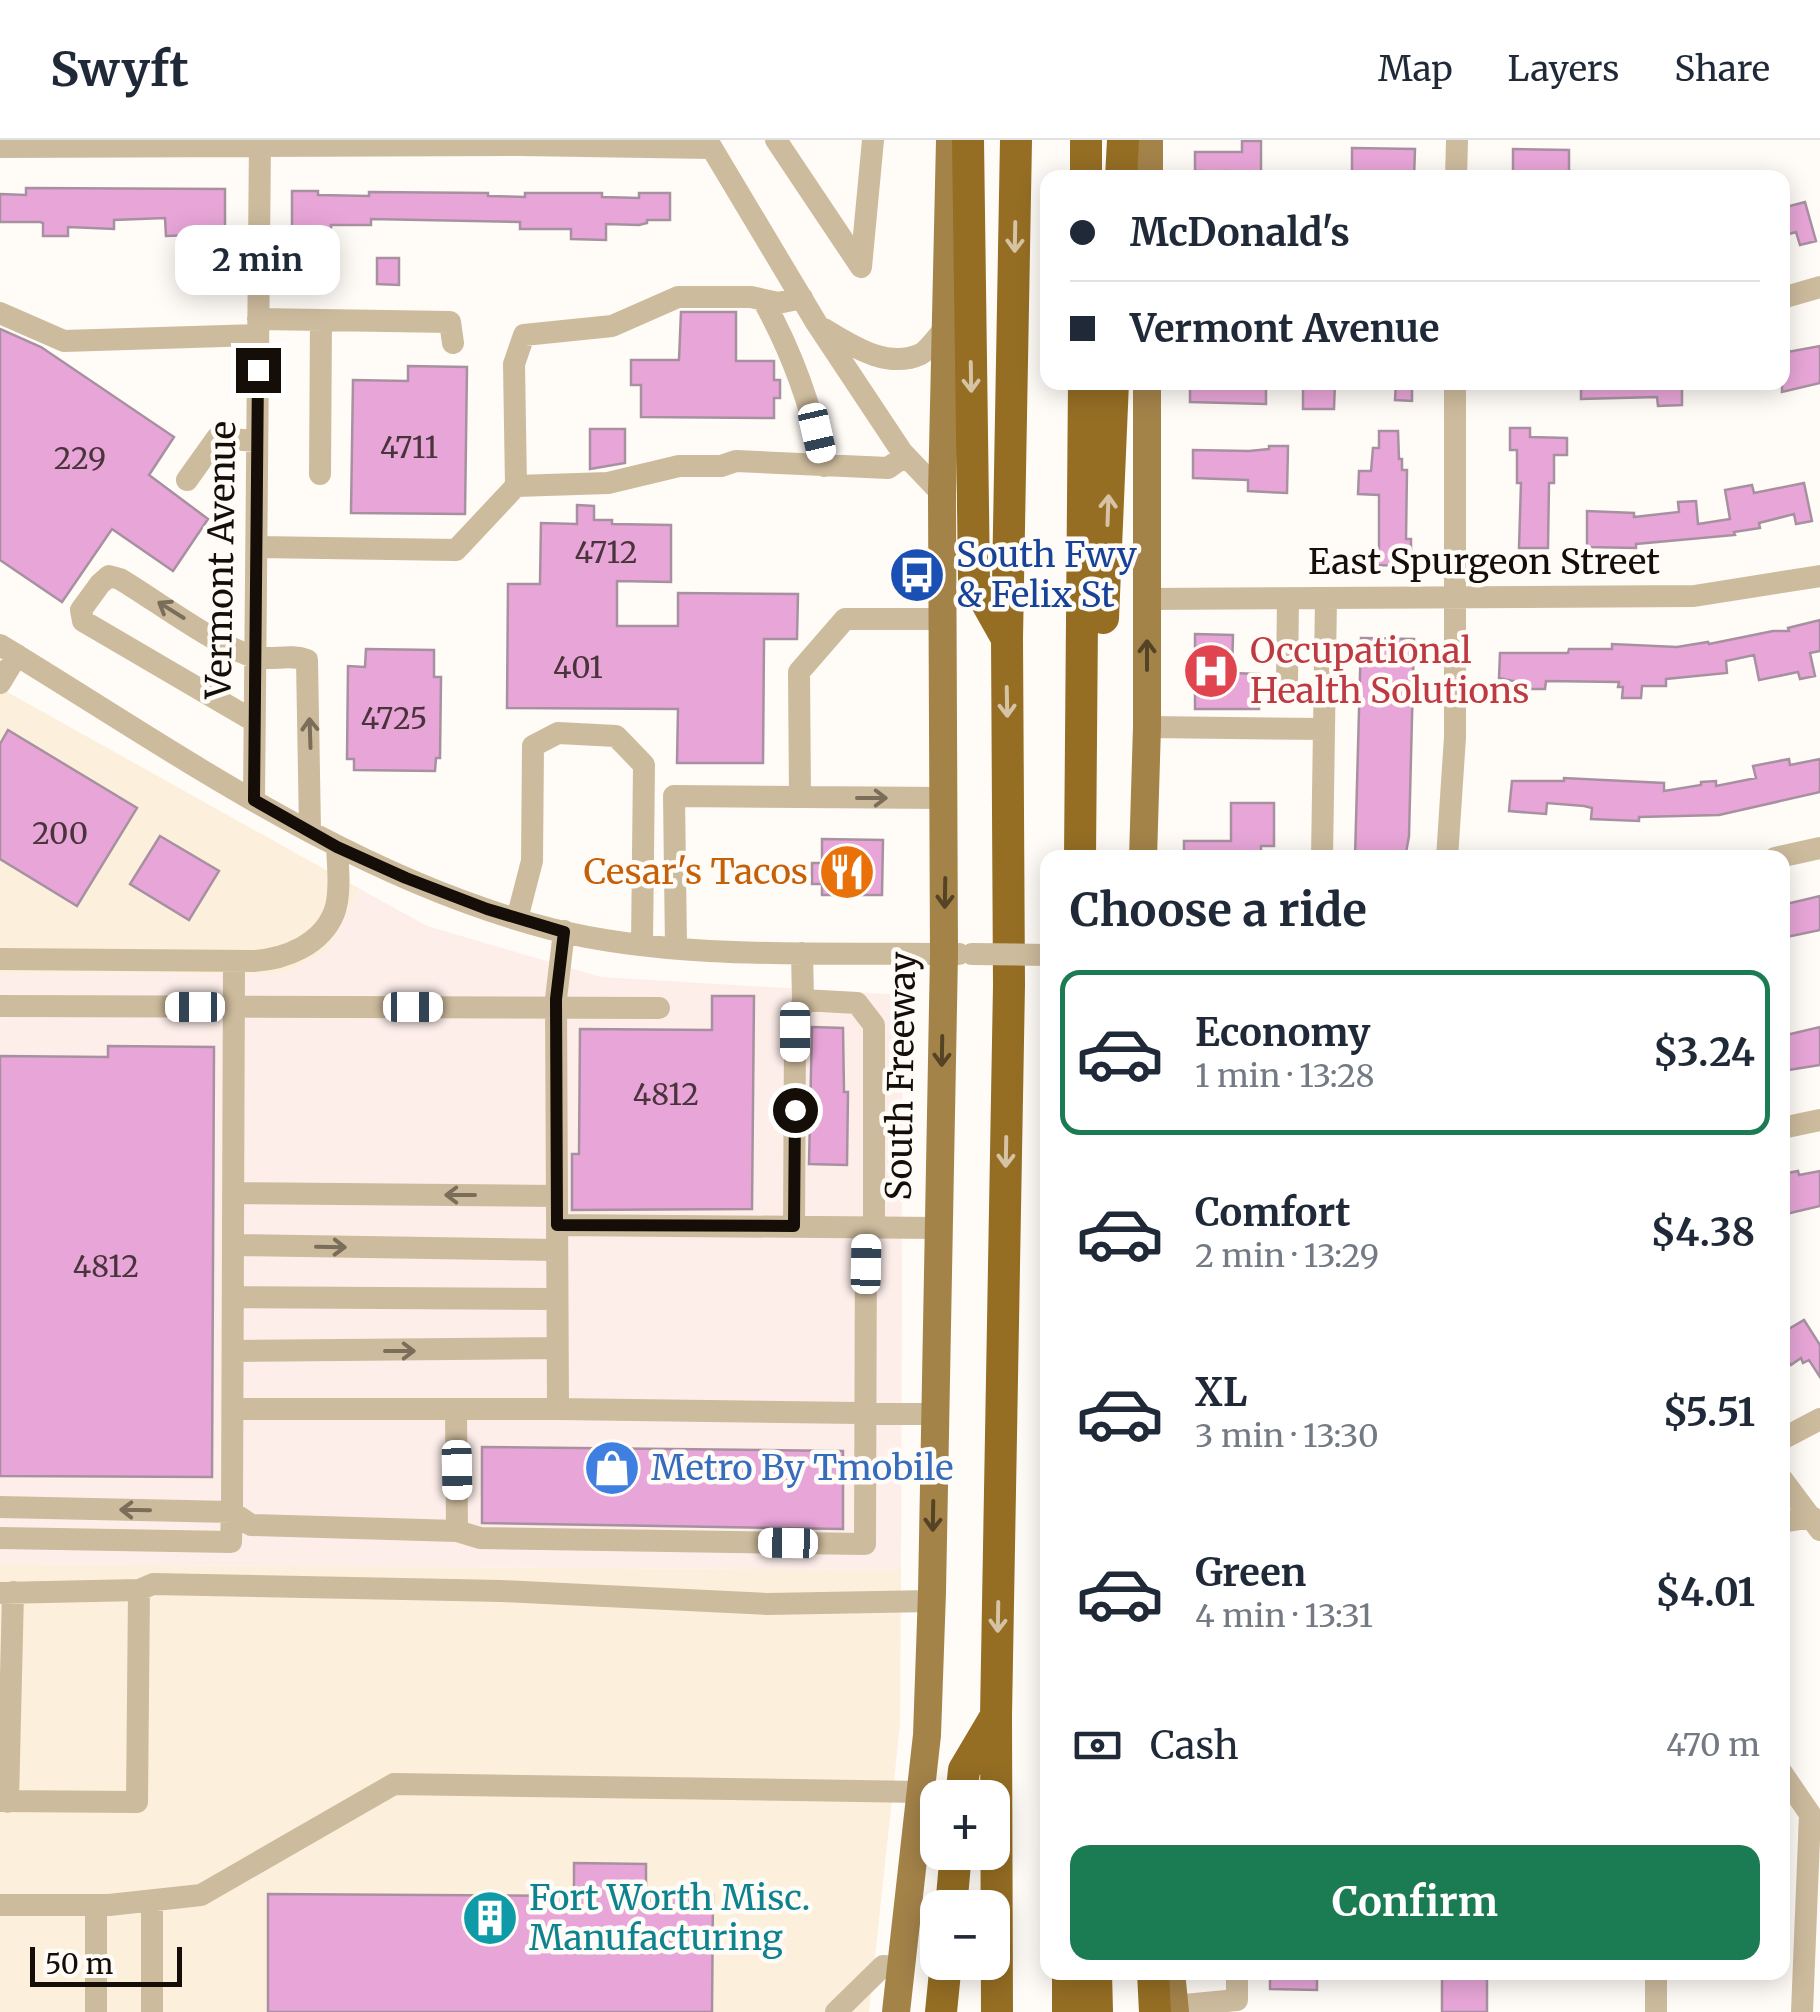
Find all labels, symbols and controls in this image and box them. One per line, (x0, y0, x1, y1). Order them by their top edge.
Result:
text: Swyft (50, 39, 189, 99)
text: Map (1378, 47, 1453, 91)
text: Layers (1508, 47, 1619, 91)
text: Share (1674, 47, 1770, 91)
text: McDonald's (1130, 209, 1350, 256)
one-way arrow (1005, 221, 1024, 253)
callout: 2 min (176, 225, 340, 295)
text: 2 min (212, 240, 303, 280)
text: Vermont Avenue (1130, 305, 1440, 352)
route end (236, 348, 281, 393)
one-way arrow (962, 360, 980, 393)
car (796, 400, 838, 466)
street label: Vermont Avenue (197, 421, 245, 700)
house number: 4711 (380, 428, 438, 466)
house number: 229 (54, 439, 106, 477)
one-way arrow (1099, 494, 1118, 526)
house number: 4712 (575, 533, 638, 571)
place label: South Fwy & Felix St (956, 533, 1138, 617)
street label: East Spurgeon Street (1308, 540, 1660, 584)
bus stop icon: South Fwy & Felix St (887, 545, 947, 605)
one-way arrow (157, 600, 185, 620)
place label: Occupational Health Solutions (1250, 629, 1529, 713)
one-way arrow (1138, 640, 1156, 672)
hospital icon: Occupational Health Solutions (1181, 641, 1241, 701)
house number: 401 (553, 648, 603, 686)
one-way arrow (998, 686, 1017, 718)
house number: 4725 (361, 699, 427, 737)
one-way arrow (301, 717, 320, 749)
one-way arrow (856, 788, 888, 807)
house number: 200 (32, 814, 88, 852)
restaurant icon: Cesar's Tacos (817, 842, 877, 902)
place label: Cesar's Tacos (583, 850, 808, 894)
one-way arrow (935, 877, 954, 909)
text: Choose a ride (1070, 882, 1367, 938)
street label: South Freeway (877, 951, 925, 1201)
car (165, 992, 225, 1022)
car (383, 992, 443, 1022)
car (780, 1002, 810, 1062)
icon: car (1075, 1008, 1165, 1098)
text: Economy (1195, 1009, 1370, 1056)
text: $3.24 (1653, 1029, 1755, 1076)
one-way arrow (932, 1034, 952, 1067)
text: 1 min · 13:28 (1195, 1056, 1375, 1096)
house number: 4812 (633, 1075, 699, 1113)
route start (773, 1088, 818, 1133)
one-way arrow (996, 1136, 1016, 1168)
one-way arrow (444, 1186, 476, 1204)
icon: car (1075, 1188, 1165, 1278)
text: Comfort (1195, 1189, 1351, 1236)
text: $4.38 (1650, 1209, 1755, 1256)
car (850, 1234, 882, 1294)
text: 2 min · 13:29 (1195, 1236, 1379, 1276)
one-way arrow (314, 1237, 346, 1256)
house number: 4812 (73, 1247, 139, 1285)
one-way arrow (384, 1342, 416, 1360)
icon: car (1075, 1368, 1165, 1458)
text: XL (1195, 1369, 1247, 1416)
text: $5.51 (1663, 1389, 1755, 1436)
text: 3 min · 13:30 (1195, 1416, 1379, 1456)
shop icon: Metro By Tmobile (582, 1438, 642, 1498)
car (441, 1440, 473, 1500)
place label: Metro By Tmobile (651, 1446, 954, 1490)
one-way arrow (119, 1500, 152, 1520)
one-way arrow (924, 1500, 943, 1532)
car (758, 1527, 818, 1559)
icon: car (1075, 1548, 1165, 1638)
text: Green (1195, 1549, 1306, 1596)
text: $4.01 (1655, 1569, 1755, 1616)
text: 4 min · 13:31 (1195, 1596, 1373, 1636)
one-way arrow (988, 1600, 1008, 1633)
icon: cash (1070, 1718, 1125, 1773)
text: Cash (1150, 1722, 1239, 1769)
text: 470 m (1666, 1725, 1760, 1765)
map controls (920, 1780, 1010, 1980)
button: + (920, 1780, 1010, 1870)
button: Confirm (1070, 1845, 1760, 1960)
place label: Fort Worth Misc. Manufacturing (529, 1876, 810, 1960)
building icon: Fort Worth Misc. Manufacturing (460, 1888, 520, 1948)
button: − (920, 1890, 1010, 1980)
scale bar (30, 1942, 182, 1986)
text: 50 m (45, 1946, 113, 1982)

